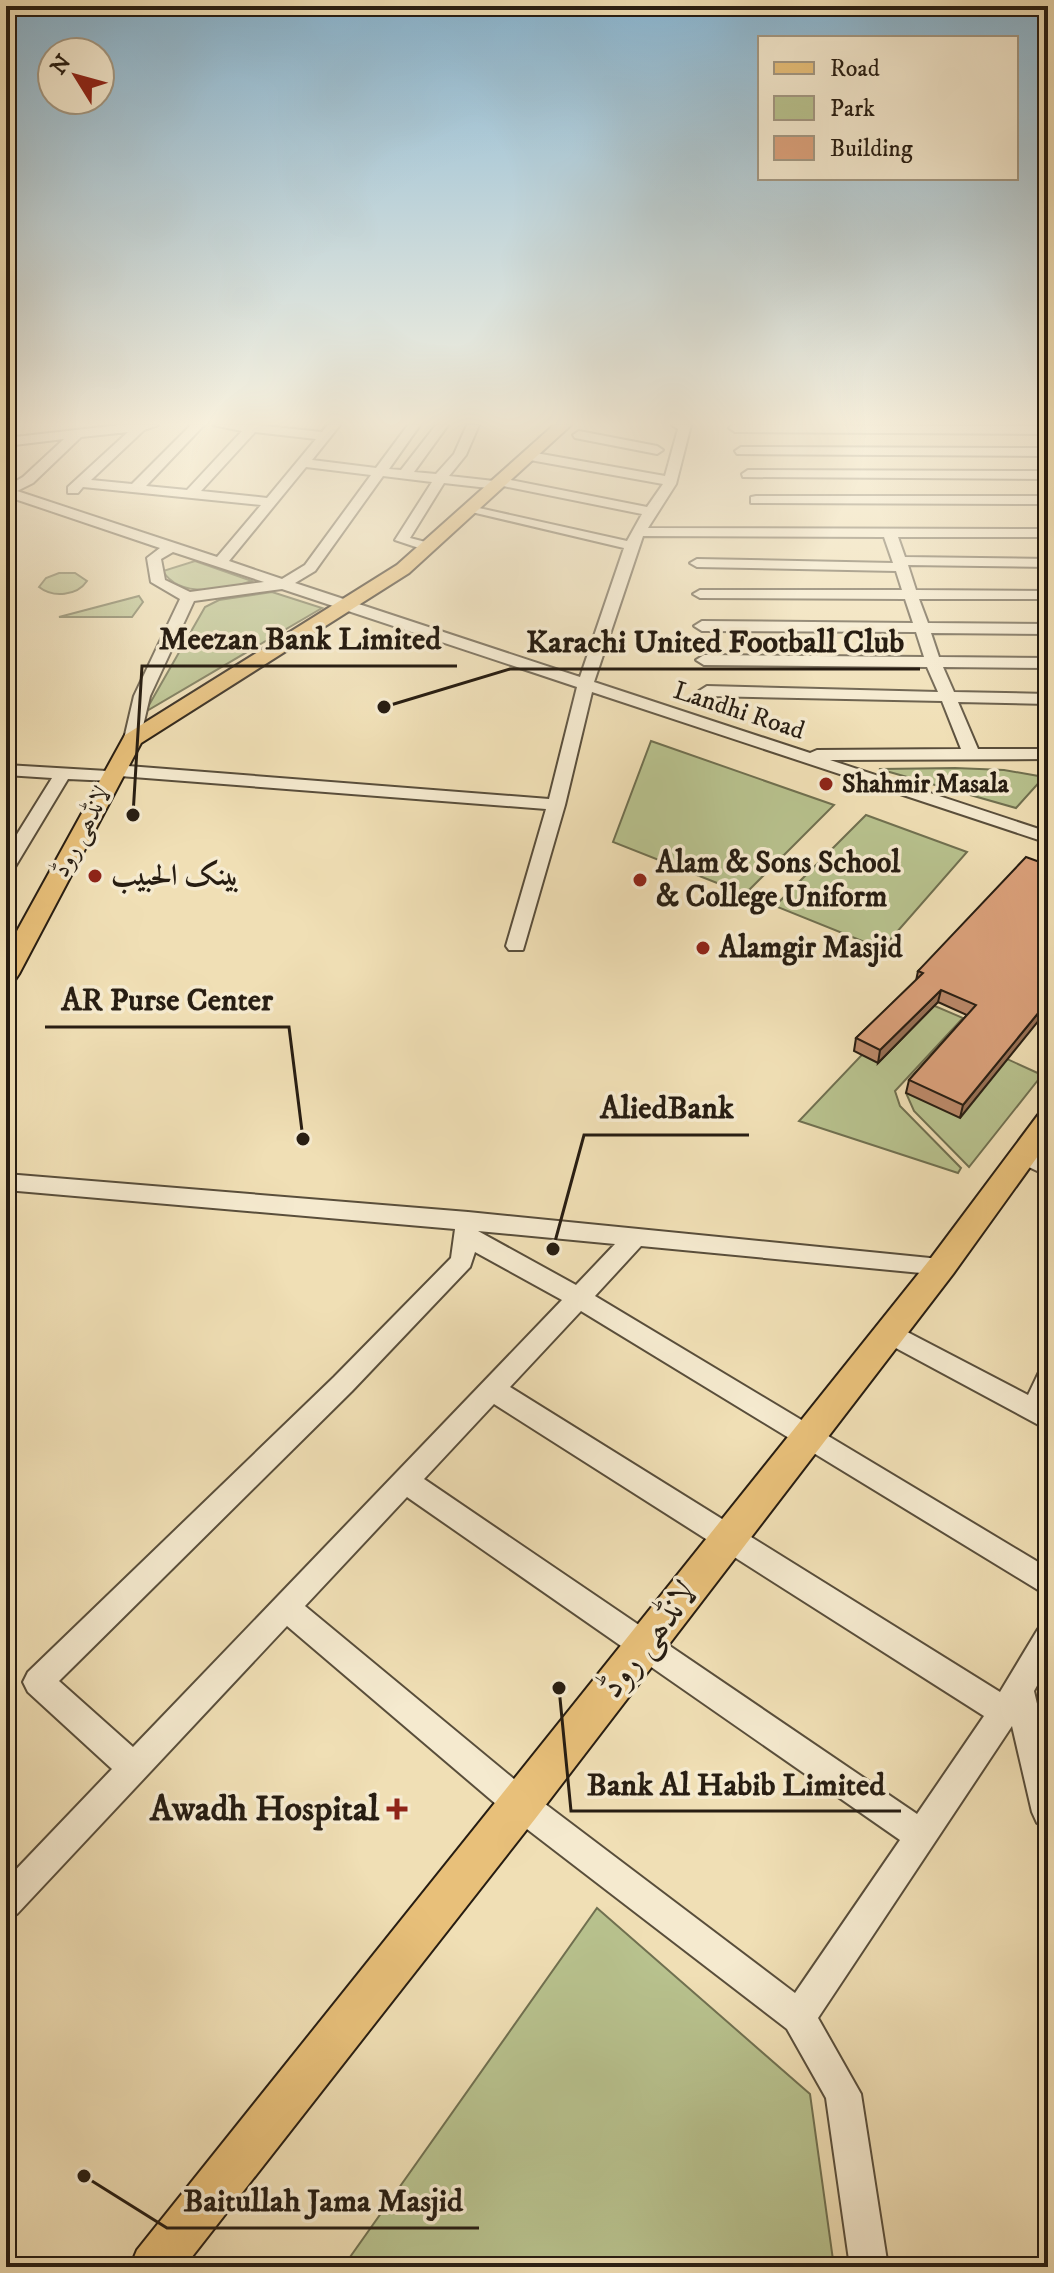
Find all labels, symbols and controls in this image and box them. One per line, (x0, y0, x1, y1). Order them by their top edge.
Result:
north arrow (36, 36, 116, 116)
legend (758, 36, 1018, 180)
text: N (45, 50, 77, 80)
text: Road (830, 54, 880, 84)
text: Park (830, 94, 875, 124)
text: Building (830, 134, 913, 164)
callout: Meezan Bank Limited (142, 610, 457, 666)
callout: Karachi United Football Club (510, 613, 920, 669)
text: Meezan Bank Limited (159, 620, 442, 660)
text: Karachi United Football Club (526, 623, 904, 663)
street label: Landhi Road (669, 674, 809, 748)
place label: Shahmir Masala (842, 768, 1010, 801)
marker: Shahmir Masala (817, 775, 835, 793)
street label: لانڈھی روڈ (44, 781, 120, 883)
place label: Alam & Sons School & College Uniform (655, 845, 901, 916)
place label: بينک الحبيب (111, 858, 240, 895)
marker: بينک الحبيب (86, 867, 104, 885)
marker: Alam & Sons School & College Uniform (631, 871, 649, 889)
place label: Alamgir Masjid (718, 930, 903, 967)
marker: Alamgir Masjid (694, 939, 712, 957)
callout: AR Purse Center (45, 971, 289, 1027)
text: AR Purse Center (60, 981, 274, 1021)
callout: AliedBank (584, 1079, 749, 1135)
text: AliedBank (599, 1089, 735, 1129)
street label: لانڈھی روڈ (589, 1572, 710, 1708)
callout: Bank Al Habib Limited (571, 1755, 901, 1811)
text: Bank Al Habib Limited (587, 1766, 886, 1806)
place label: Awadh Hospital (149, 1787, 380, 1832)
marker: Awadh Hospital (386, 1798, 408, 1820)
callout: Baitullah Jama Masjid (167, 2172, 479, 2228)
text: Baitullah Jama Masjid (183, 2182, 464, 2222)

